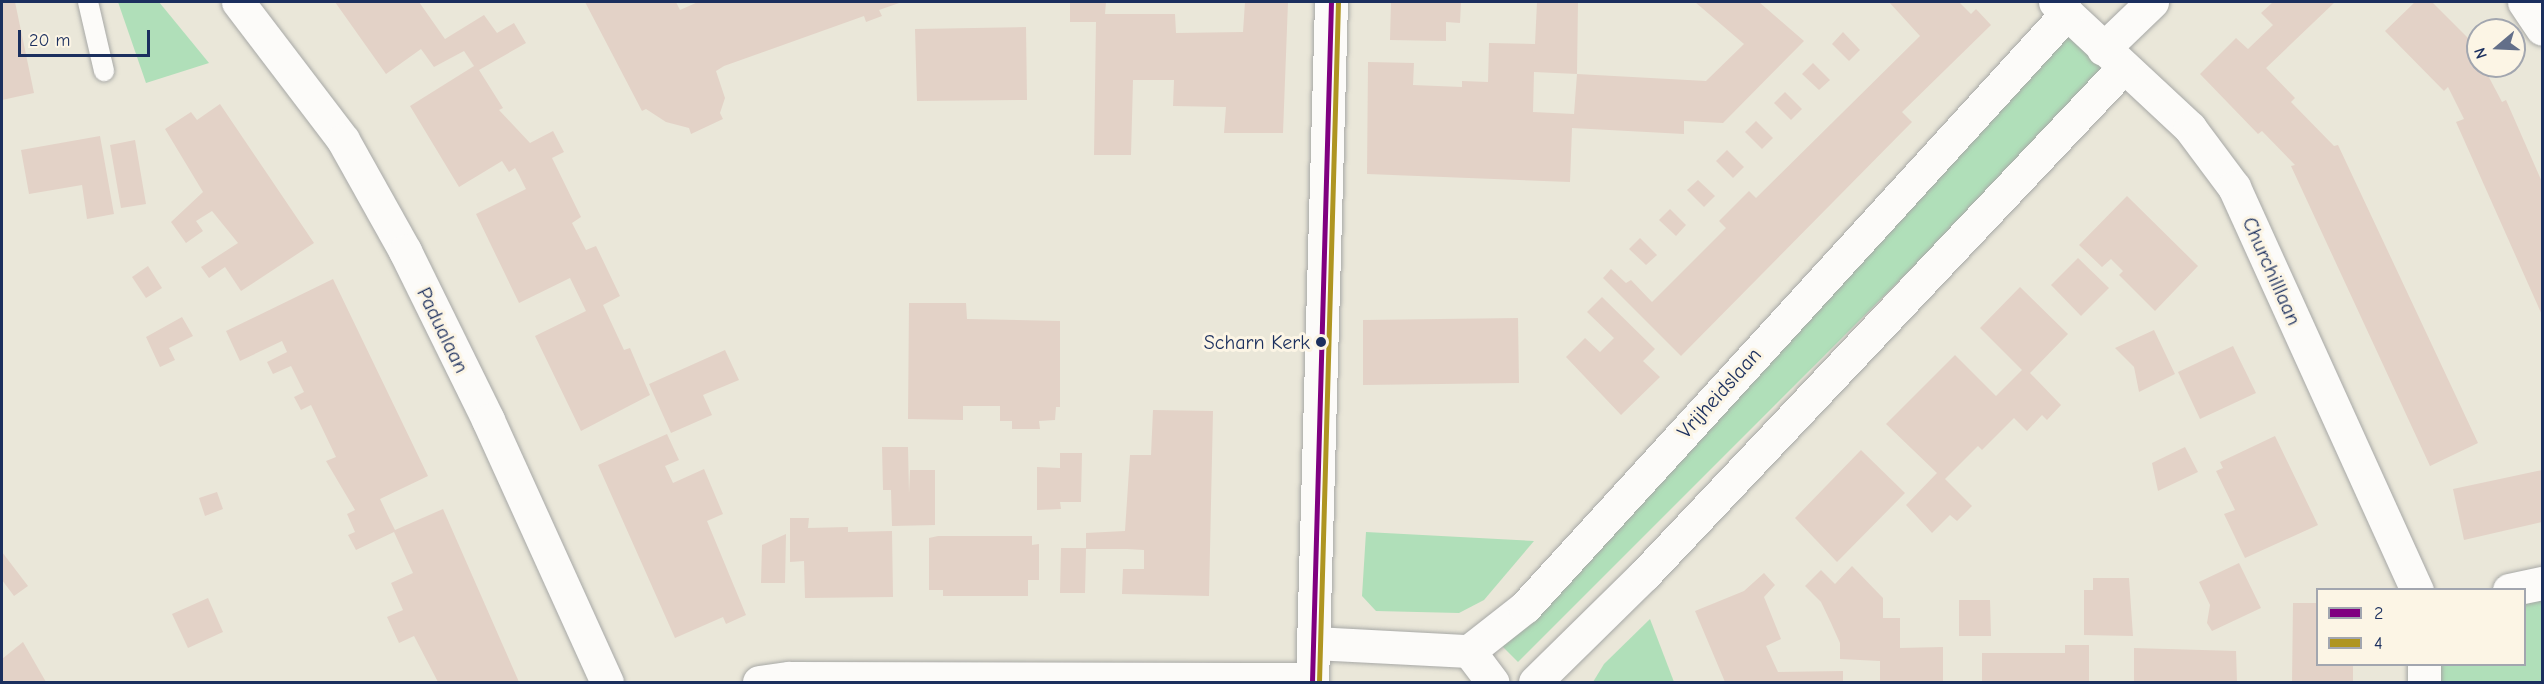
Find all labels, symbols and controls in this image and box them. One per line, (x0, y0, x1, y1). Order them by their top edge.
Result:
scale bar (21, 18, 153, 56)
north arrow (2466, 18, 2526, 78)
text: 20 m (29, 30, 70, 51)
text: N (2471, 45, 2491, 61)
street label: Churchilllaan (2237, 213, 2307, 329)
street label: Padualaan (411, 283, 475, 377)
place label: Scharn Kerk (1204, 330, 1310, 354)
marker: Scharn Kerk (1315, 336, 1327, 348)
street label: Vrijheidslaan (1672, 342, 1766, 444)
legend (2316, 588, 2526, 666)
text: 2 (2374, 603, 2383, 624)
text: 4 (2374, 633, 2383, 654)

